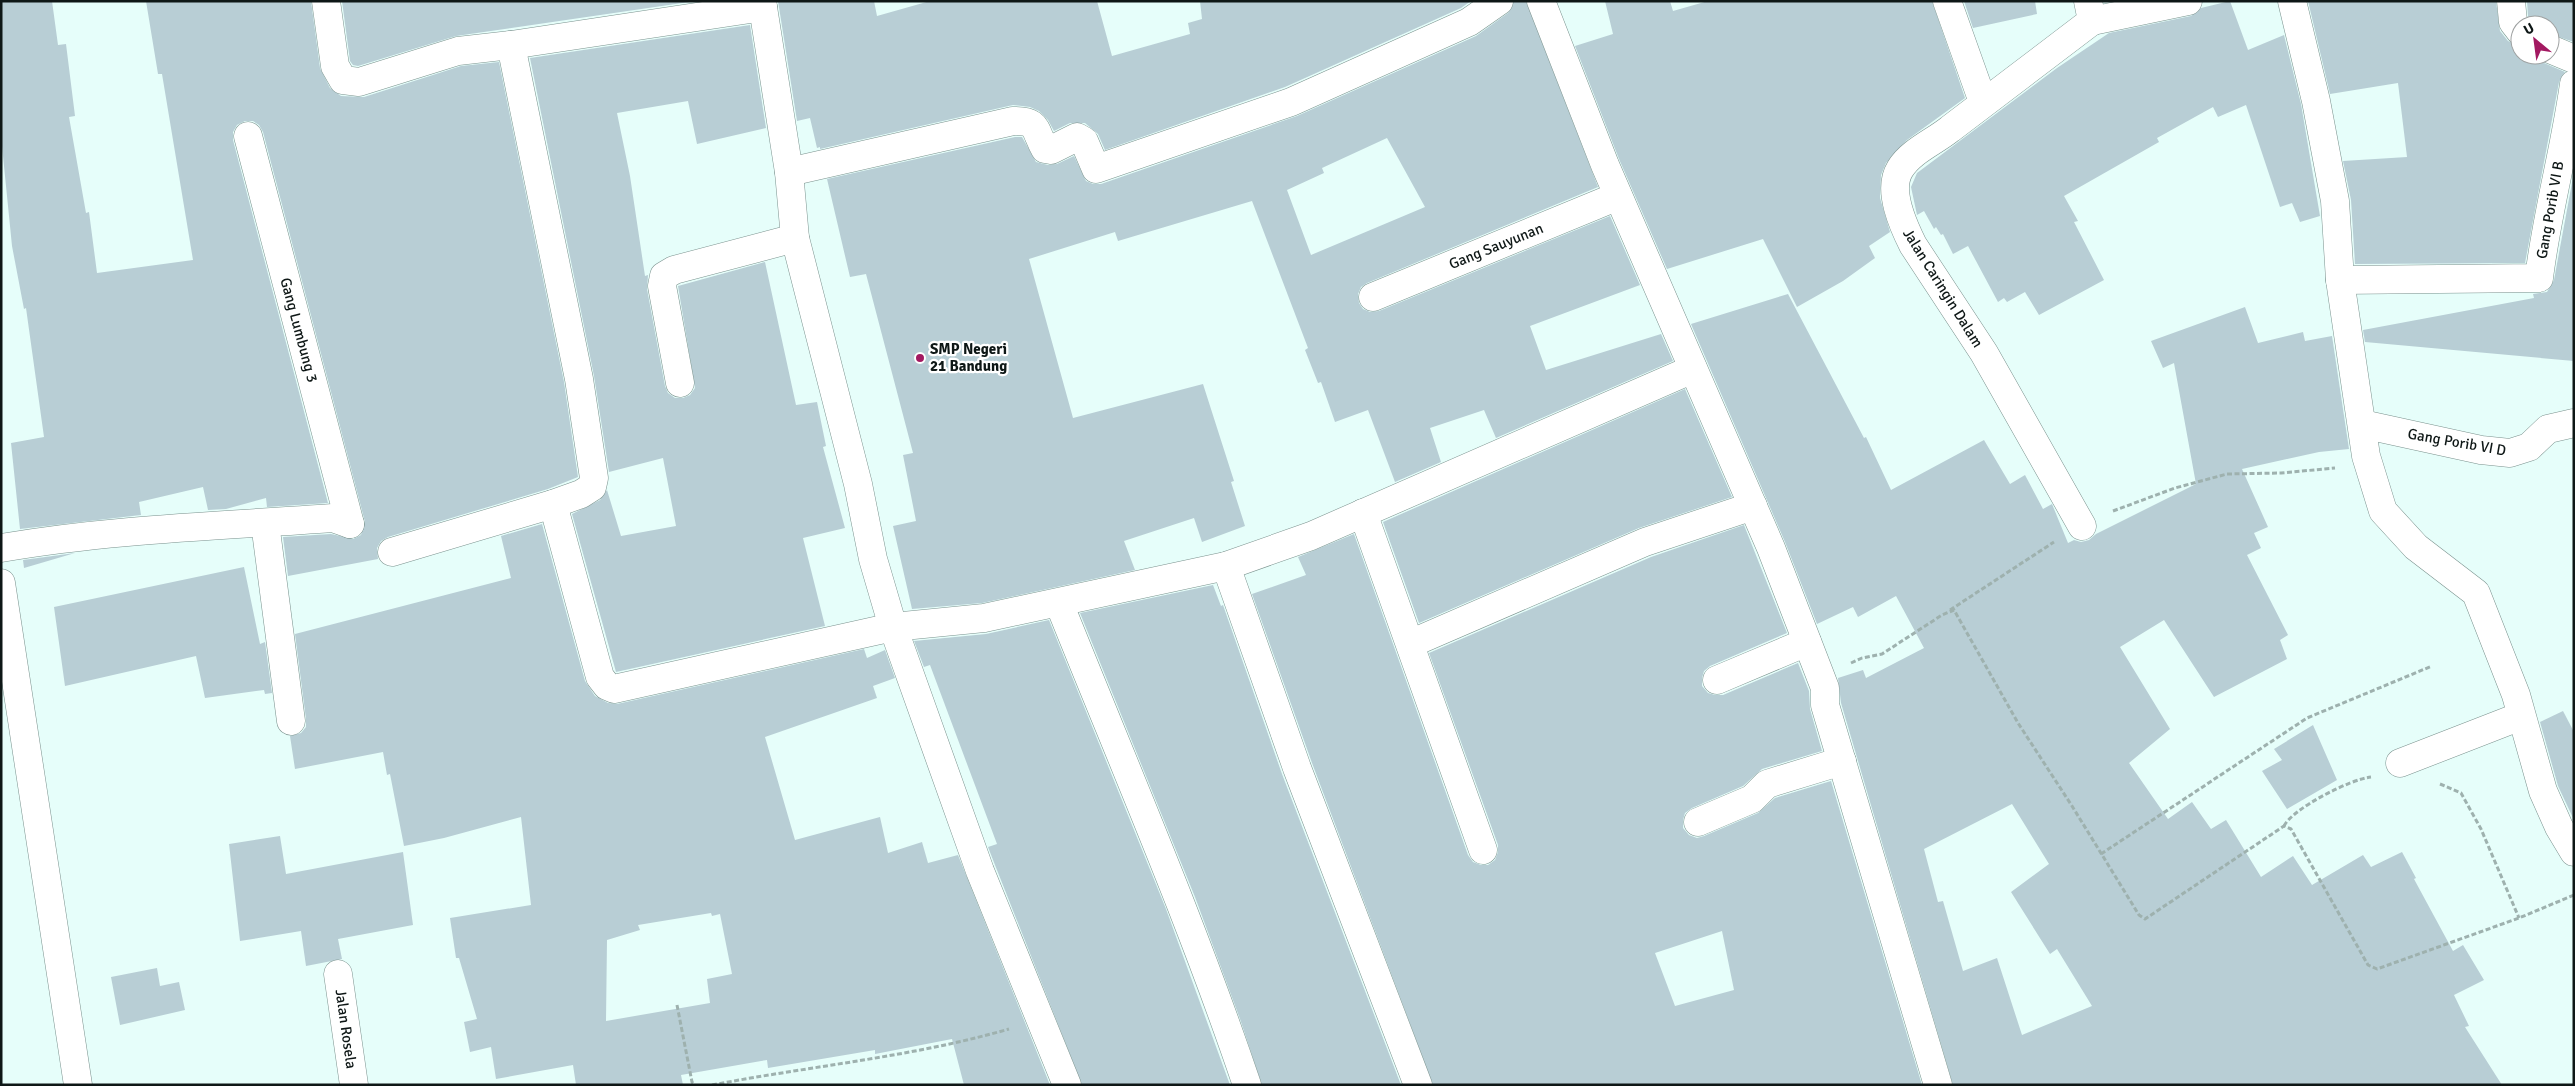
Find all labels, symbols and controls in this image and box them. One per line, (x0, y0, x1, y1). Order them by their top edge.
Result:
north arrow (2510, 15, 2560, 65)
text: U (2521, 19, 2537, 39)
street label: Gang Porib VI B (2533, 160, 2567, 260)
street label: Gang Sauyunan (1446, 219, 1546, 273)
street label: Jalan Caringin Dalam (1899, 225, 1987, 351)
street label: Gang Lumbung 3 (276, 276, 322, 384)
place label: SMP Negeri 21 Bandung (930, 340, 1007, 375)
marker: SMP Negeri 21 Bandung (914, 352, 926, 364)
street label: Gang Porib VI D (2406, 424, 2508, 460)
street label: Jalan Rosela (332, 988, 360, 1070)

